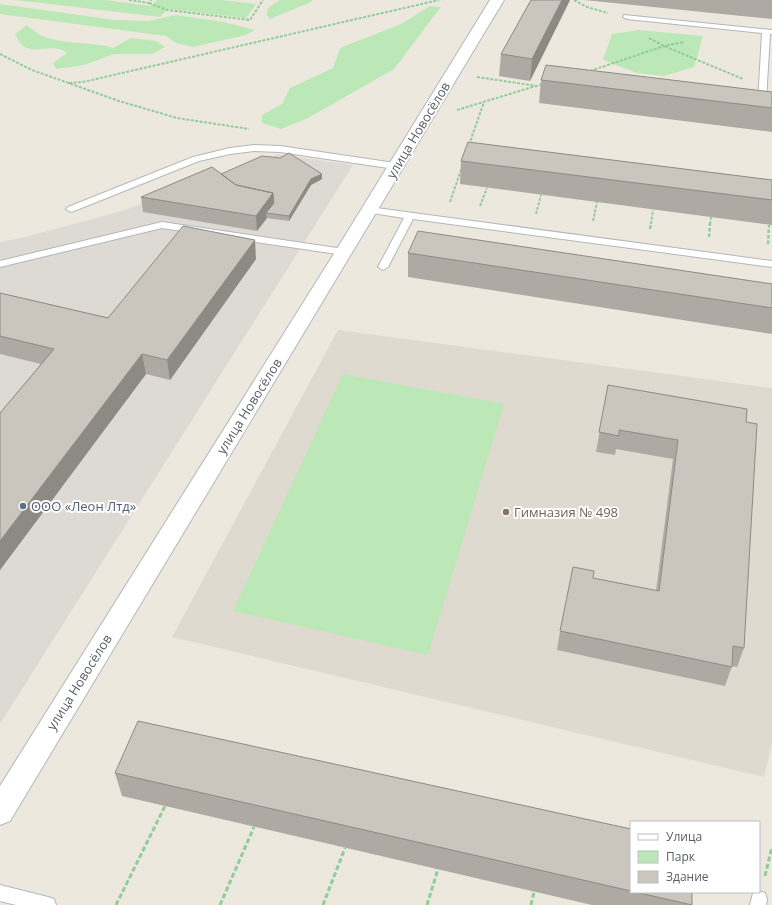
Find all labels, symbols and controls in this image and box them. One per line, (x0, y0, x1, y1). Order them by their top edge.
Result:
street label: улица Новосёлов (382, 78, 454, 182)
street label: улица Новосёлов (212, 355, 286, 457)
place label: ООО «Леон Лтд» (31, 497, 136, 515)
marker: ООО «Леон Лтд» (18, 501, 28, 511)
place label: Гимназия № 498 (514, 503, 618, 521)
marker: Гимназия № 498 (501, 507, 511, 517)
street label: улица Новосёлов (42, 631, 116, 733)
legend (630, 821, 760, 893)
text: Улица (666, 828, 702, 845)
text: Парк (666, 848, 696, 865)
text: Здание (666, 868, 709, 885)

